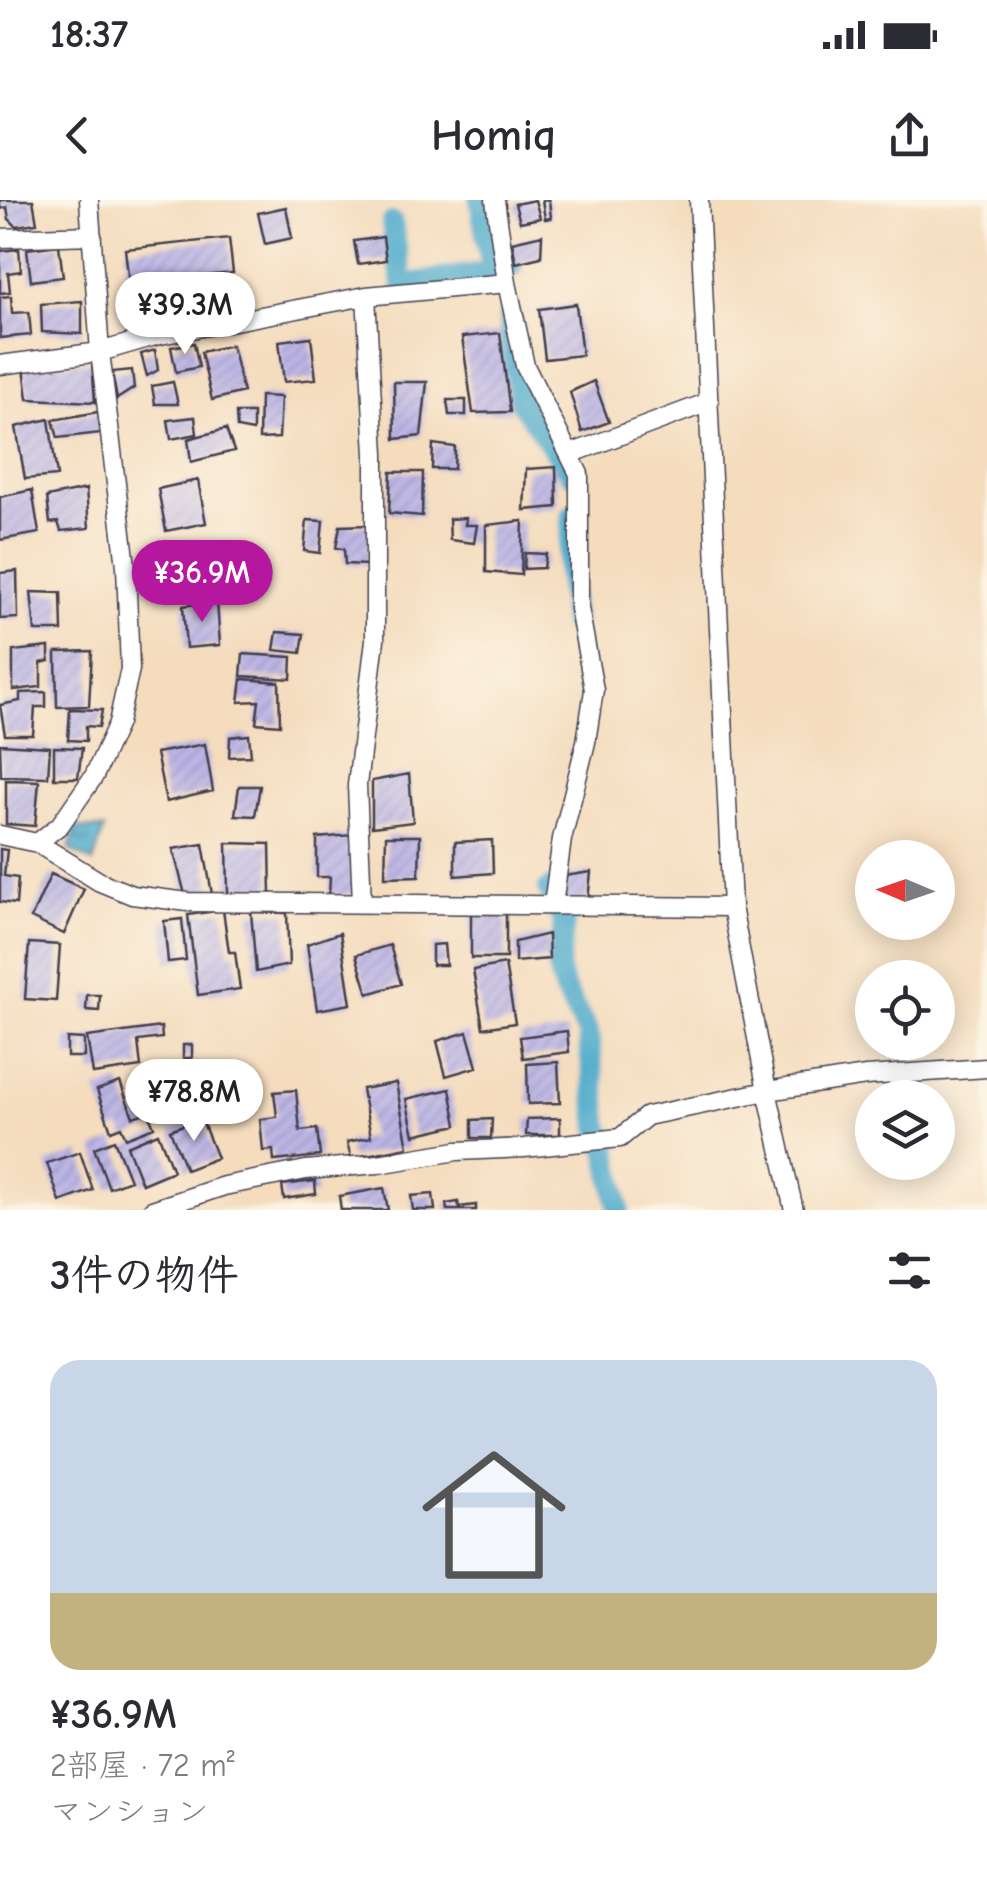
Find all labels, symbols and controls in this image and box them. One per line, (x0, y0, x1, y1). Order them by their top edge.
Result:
text: 18:37 (50, 13, 128, 57)
icon: back (50, 108, 105, 163)
icon: share (882, 108, 937, 163)
text: Homiq (431, 109, 556, 161)
pin: ¥39.3M (104, 272, 266, 357)
text: ¥39.3M (137, 286, 233, 323)
pin: ¥36.9M (121, 540, 283, 625)
text: ¥36.9M (154, 554, 250, 591)
north arrow (855, 840, 955, 940)
map controls (855, 840, 955, 1180)
button: locate (855, 960, 955, 1060)
pin: ¥78.8M (113, 1059, 275, 1144)
text: ¥78.8M (147, 1073, 241, 1110)
button: layers (855, 1080, 955, 1180)
icon: filters (882, 1243, 937, 1298)
text: 3件の物件 (50, 1251, 239, 1300)
icon: home (404, 1425, 584, 1605)
text: ¥36.9M (50, 1690, 177, 1739)
text: 2部屋 · 72 m² (50, 1747, 235, 1784)
text: マンション (50, 1793, 209, 1830)

